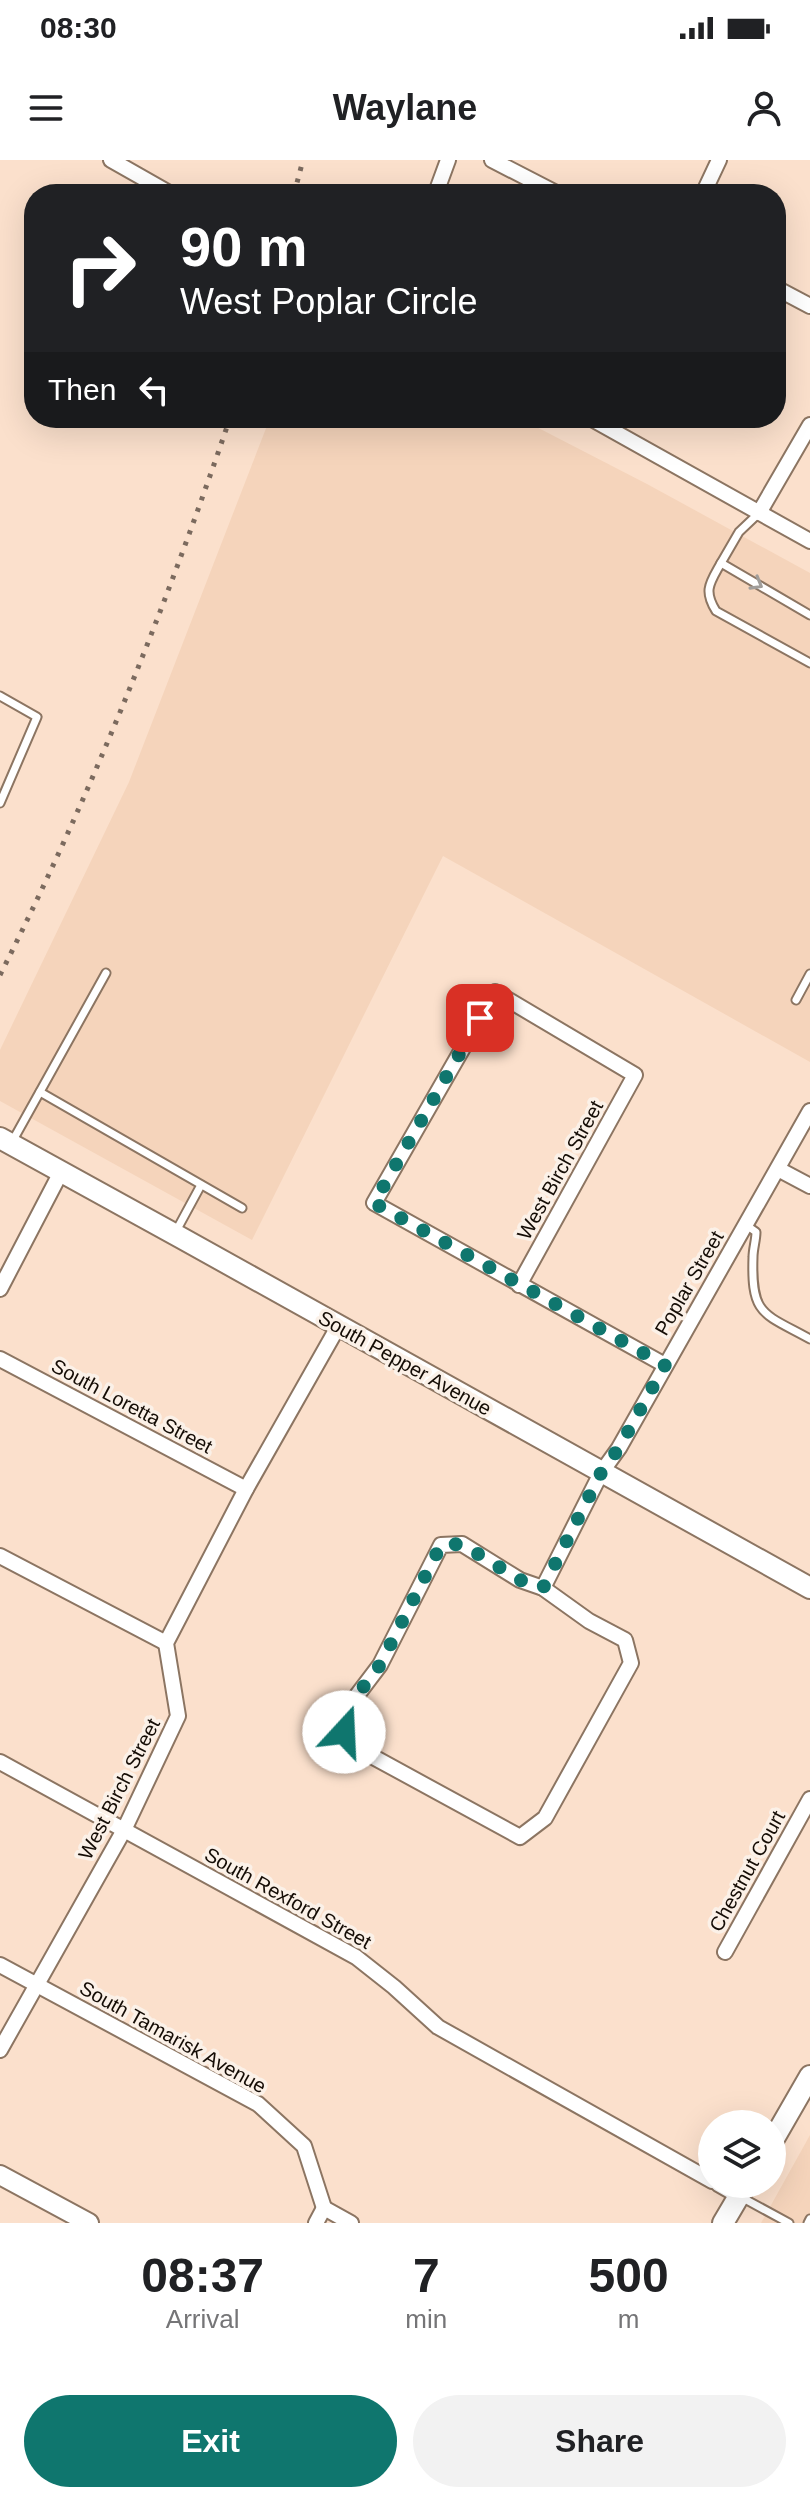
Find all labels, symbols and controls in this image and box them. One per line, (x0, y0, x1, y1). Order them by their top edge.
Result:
text: 08:30 (40, 11, 117, 44)
icon: menu (24, 86, 68, 130)
icon: person (742, 86, 786, 130)
text: Waylane (333, 87, 477, 128)
text: 90 m (180, 215, 308, 278)
icon: right (48, 216, 152, 320)
text: West Poplar Circle (180, 281, 477, 322)
icon: left (132, 368, 176, 412)
text: Then (48, 373, 116, 406)
one-way arrow (748, 574, 763, 590)
pin (446, 984, 514, 1052)
icon: arrive (458, 996, 502, 1040)
street label: West Birch Street (513, 1096, 607, 1243)
street label: Poplar Street (650, 1227, 728, 1339)
street label: South Pepper Avenue (315, 1306, 495, 1420)
street label: South Loretta Street (48, 1354, 217, 1458)
position arrow (302, 1690, 386, 1774)
street label: West Birch Street (74, 1714, 164, 1863)
street label: Chestnut Court (705, 1806, 789, 1935)
street label: South Rexford Street (201, 1843, 375, 1953)
street label: South Tamarisk Avenue (76, 1977, 270, 2097)
map controls (698, 2110, 786, 2198)
button: layers (698, 2110, 786, 2198)
text: 08:37 (141, 2249, 264, 2302)
text: 7 (413, 2249, 440, 2302)
text: 500 (589, 2249, 669, 2302)
text: Arrival (166, 2304, 240, 2334)
text: min (405, 2304, 447, 2334)
text: m (618, 2304, 639, 2334)
button: Exit (24, 2395, 397, 2487)
button: Share (413, 2395, 786, 2487)

